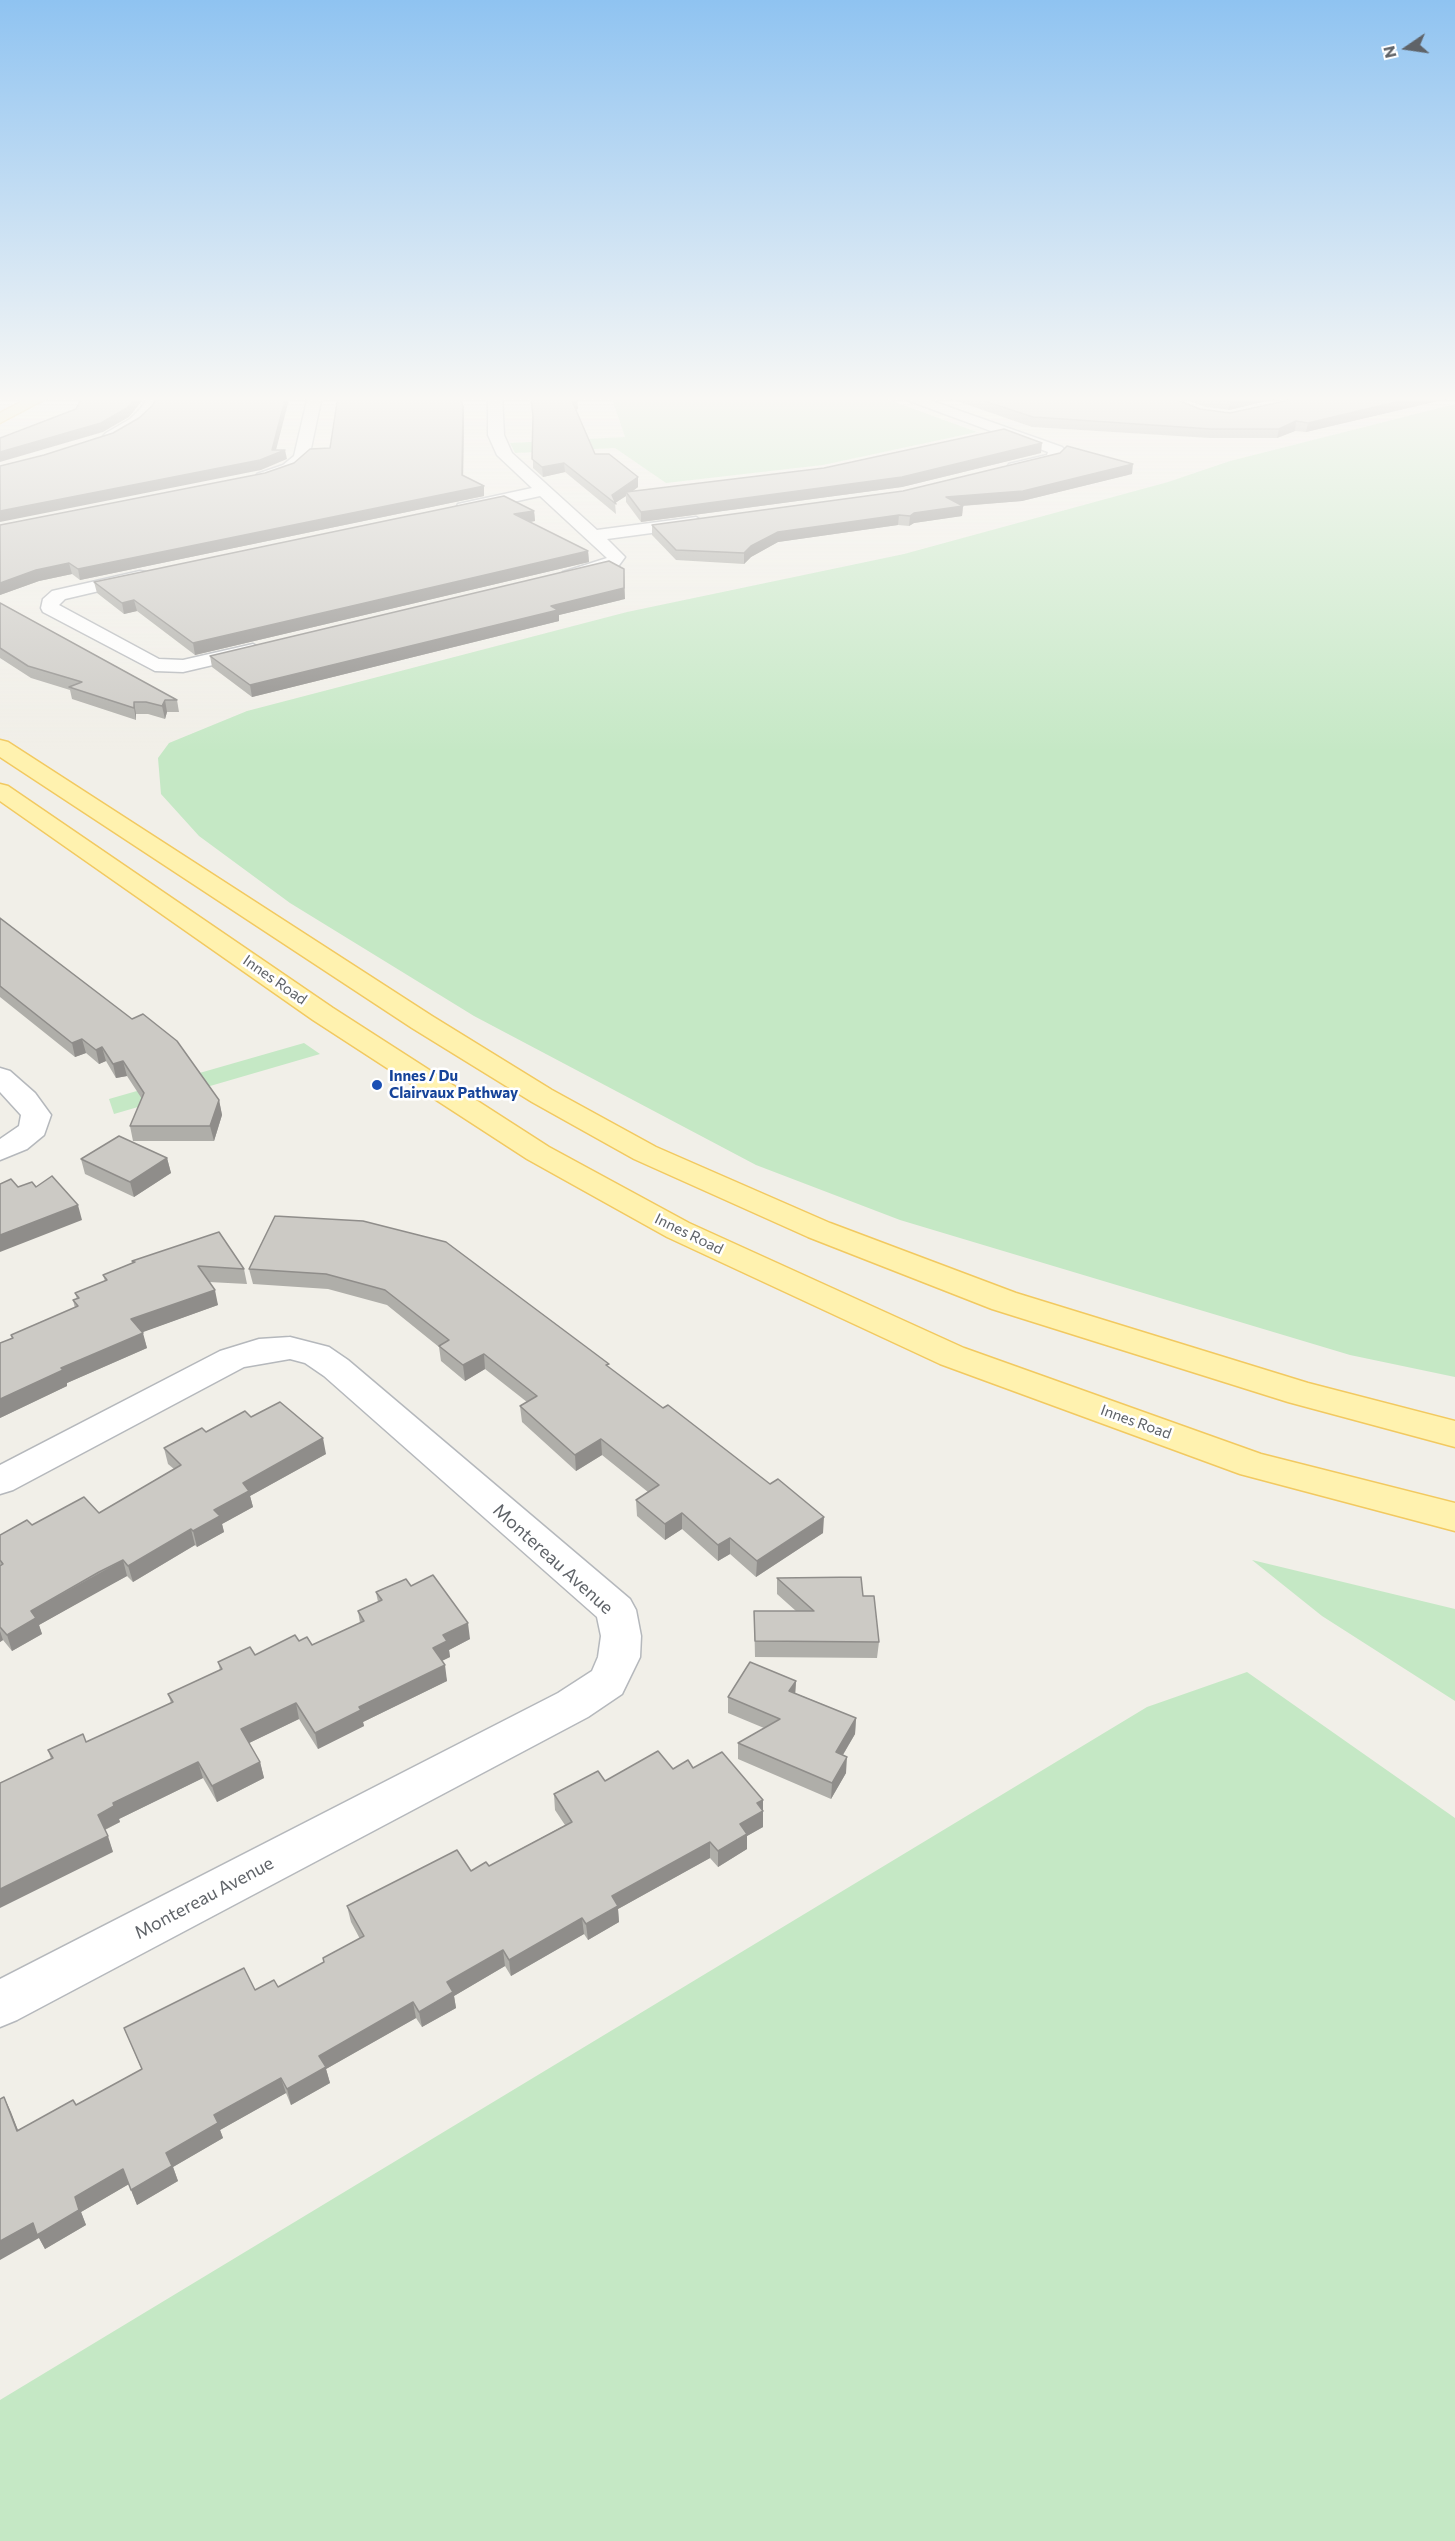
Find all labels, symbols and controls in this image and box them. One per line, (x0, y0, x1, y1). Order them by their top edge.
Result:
north arrow (1377, 18, 1437, 78)
text: N (1378, 44, 1400, 60)
street label: Innes Road (240, 951, 310, 1009)
place label: Innes / Du Clairvaux Pathway (389, 1067, 518, 1102)
marker: Innes / Du Clairvaux Pathway (370, 1078, 384, 1092)
street label: Innes Road (652, 1210, 726, 1258)
street label: Innes Road (1098, 1401, 1174, 1443)
street label: Montereau Avenue (488, 1499, 618, 1619)
street label: Montereau Avenue (131, 1852, 277, 1944)

